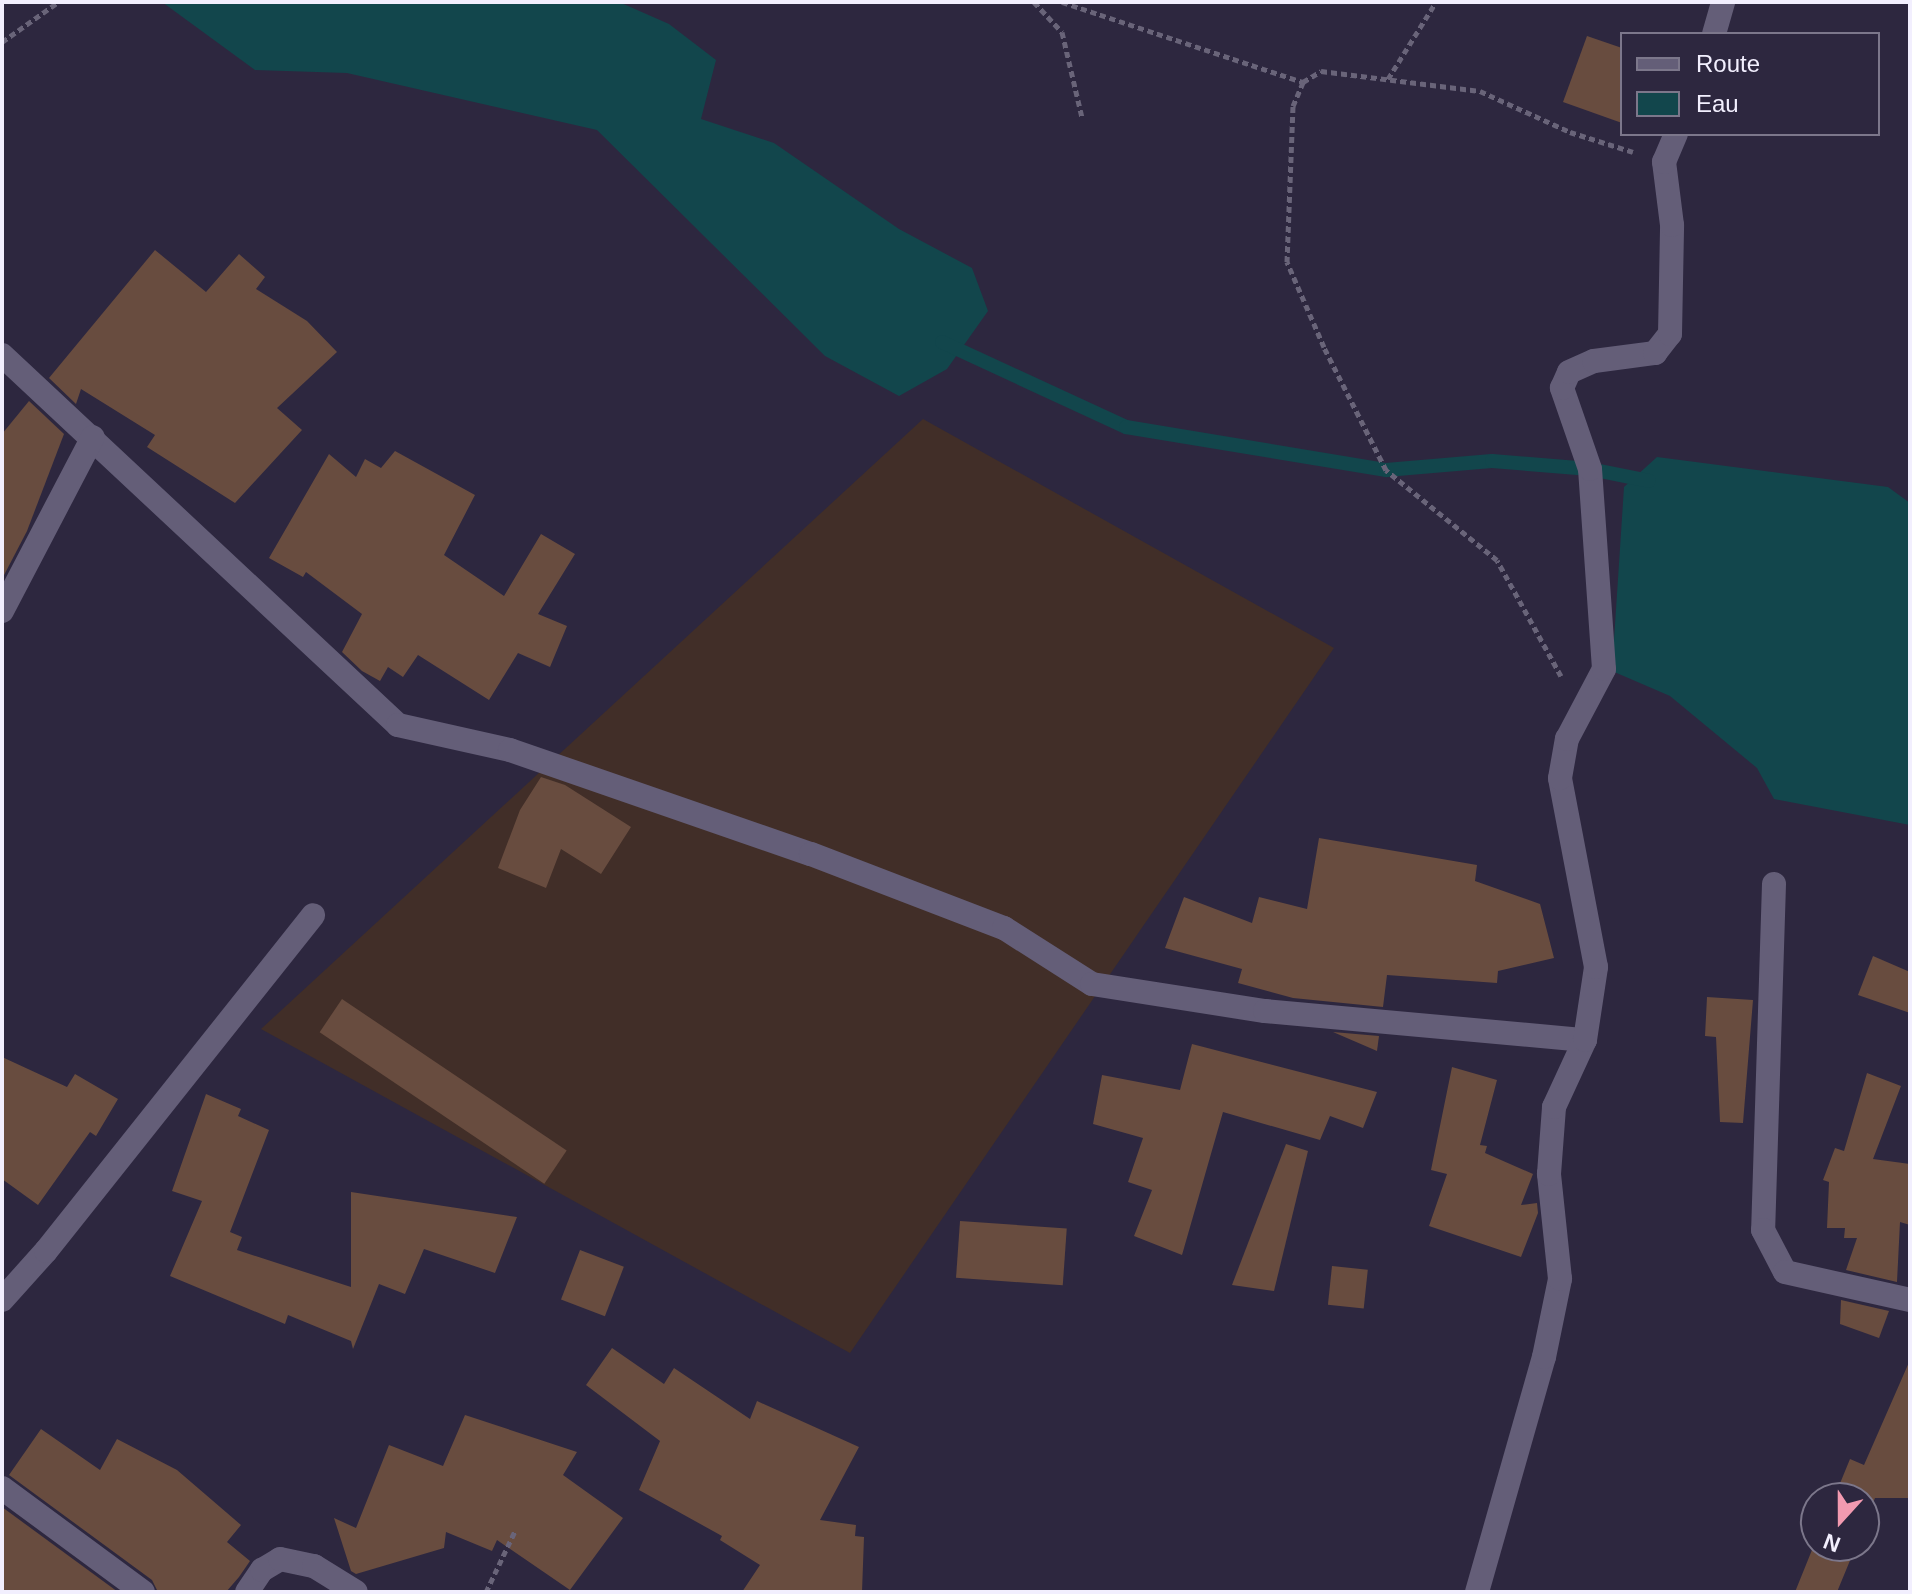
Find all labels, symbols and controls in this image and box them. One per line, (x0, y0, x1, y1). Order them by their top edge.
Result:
legend (1620, 32, 1880, 136)
text: Route (1696, 50, 1760, 77)
text: Eau (1696, 90, 1739, 117)
north arrow (1800, 1482, 1880, 1562)
text: N (1820, 1528, 1844, 1558)

